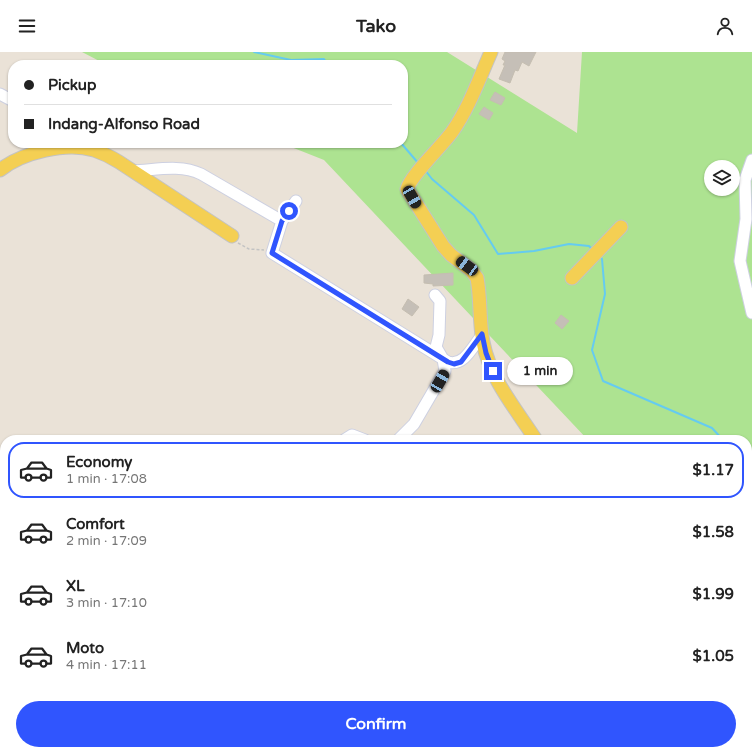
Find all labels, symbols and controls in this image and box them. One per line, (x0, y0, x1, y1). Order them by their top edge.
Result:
icon: menu (16, 15, 38, 37)
text: Tako (356, 15, 396, 37)
icon: person (714, 15, 736, 37)
text: Pickup (48, 76, 96, 94)
text: Indang-Alfonso Road (48, 115, 200, 133)
map controls (704, 160, 740, 196)
button: layers (704, 160, 740, 196)
car (401, 184, 423, 210)
route start (280, 202, 298, 220)
car (454, 254, 480, 278)
callout: 1 min (507, 357, 573, 385)
route end (484, 362, 502, 380)
text: 1 min (523, 363, 557, 379)
car (429, 368, 451, 394)
icon: car (18, 452, 54, 488)
text: Economy (66, 453, 132, 471)
text: $1.17 (693, 461, 734, 479)
text: 1 min · 17:08 (66, 471, 147, 487)
icon: car (18, 514, 54, 550)
text: Comfort (66, 515, 125, 533)
text: $1.58 (693, 523, 734, 541)
text: 2 min · 17:09 (66, 533, 147, 549)
icon: car (18, 576, 54, 612)
text: XL (66, 577, 85, 595)
text: $1.99 (693, 585, 734, 603)
text: 3 min · 17:10 (66, 595, 147, 611)
icon: car (18, 638, 54, 674)
text: Moto (66, 639, 104, 657)
text: $1.05 (693, 647, 734, 665)
text: 4 min · 17:11 (66, 657, 147, 673)
button: Confirm (16, 701, 736, 747)

